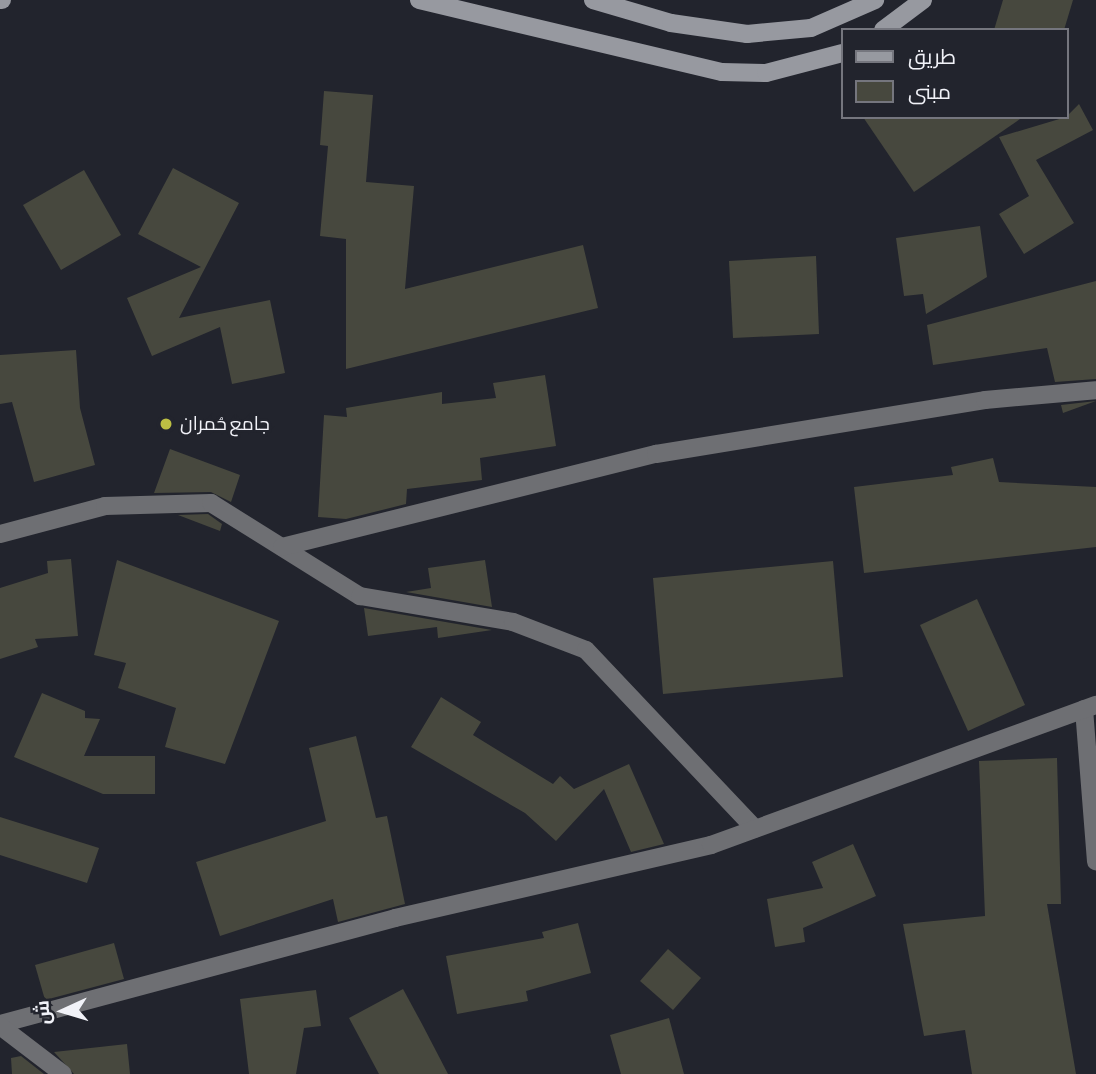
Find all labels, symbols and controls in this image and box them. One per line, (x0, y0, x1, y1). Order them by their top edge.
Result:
legend (841, 28, 1068, 119)
text: طريق (908, 44, 956, 68)
text: مبنى (908, 79, 951, 103)
place label: جامع حُمران (180, 413, 270, 435)
marker: جامع حُمران (158, 416, 174, 432)
north arrow (28, 976, 98, 1046)
text: ش (30, 1000, 54, 1025)

